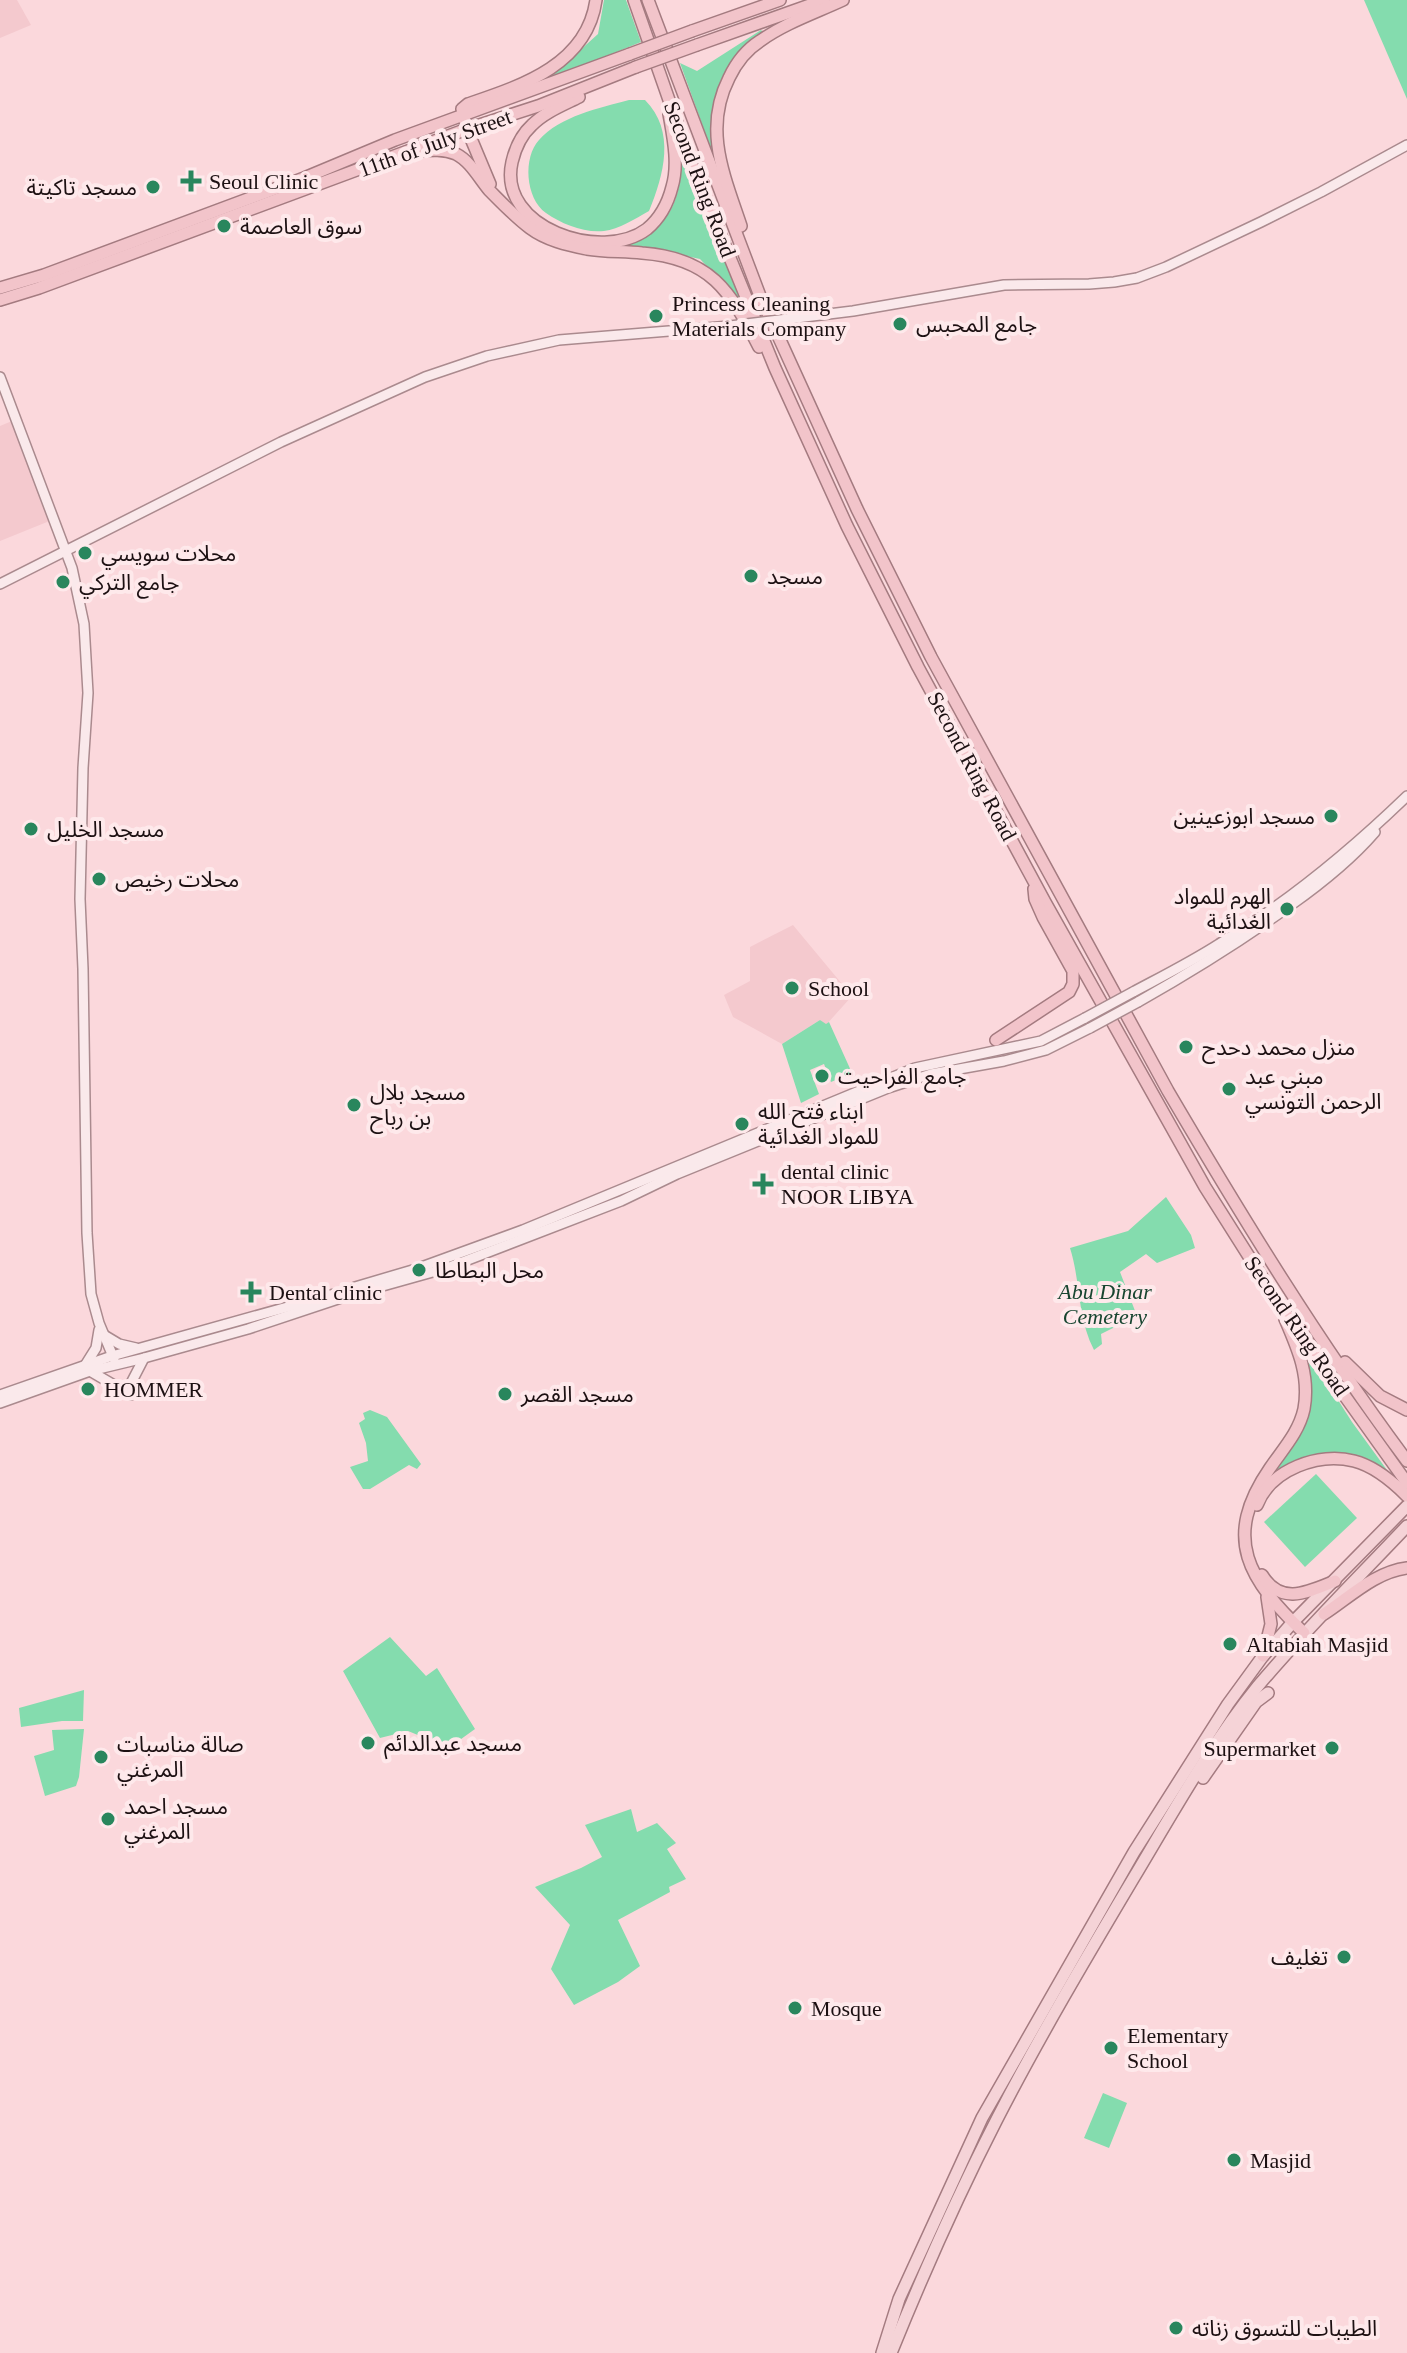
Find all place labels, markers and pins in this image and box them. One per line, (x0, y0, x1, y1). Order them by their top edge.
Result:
place label: Seoul Clinic (209, 169, 319, 194)
marker: Seoul Clinic (180, 170, 202, 192)
place label: مسجد تاكيتة (26, 175, 137, 200)
marker: مسجد تاكيتة (144, 178, 162, 196)
place label: سوق العاصمة (240, 214, 362, 239)
marker: سوق العاصمة (215, 217, 233, 235)
place label: Princess Cleaning Materials Company (672, 291, 846, 341)
marker: Princess Cleaning Materials Company (647, 307, 665, 325)
place label: جامع المحبس (916, 312, 1037, 341)
marker: جامع المحبس (891, 315, 909, 333)
place label: محلات سويسي (101, 541, 236, 570)
marker: محلات سويسي (76, 544, 94, 562)
place label: مسجد (767, 564, 823, 589)
marker: مسجد (742, 567, 760, 585)
place label: جامع التركي (79, 570, 179, 599)
marker: جامع التركي (54, 573, 72, 591)
place label: مسجد ابوزعينين (1173, 804, 1315, 830)
marker: مسجد ابوزعينين (1322, 807, 1340, 825)
place label: مسجد الخليل (47, 817, 164, 842)
marker: مسجد الخليل (22, 820, 40, 838)
place label: محلات رخيص (115, 867, 239, 893)
marker: محلات رخيص (90, 870, 108, 888)
place label: الهرم للمواد الغدائية (1174, 884, 1271, 934)
marker: الهرم للمواد الغدائية (1278, 900, 1296, 918)
place label: School (808, 976, 869, 1001)
marker: School (783, 979, 801, 997)
place label: منزل محمد دحدح (1202, 1035, 1355, 1064)
marker: منزل محمد دحدح (1177, 1038, 1195, 1056)
place label: جامع الفراحيت (838, 1064, 967, 1093)
place label: مبني عبد الرحمن التونسي (1245, 1064, 1381, 1118)
marker: جامع الفراحيت (813, 1067, 831, 1085)
place label: مسجد بلال بن رباح (370, 1080, 466, 1134)
marker: مبني عبد الرحمن التونسي (1220, 1080, 1238, 1098)
marker: مسجد بلال بن رباح (345, 1096, 363, 1114)
place label: ابناء فتح الله للمواد الغدائية (758, 1099, 879, 1149)
marker: ابناء فتح الله للمواد الغدائية (733, 1115, 751, 1133)
place label: dental clinic NOOR LIBYA (781, 1159, 914, 1209)
marker: dental clinic NOOR LIBYA (752, 1173, 774, 1195)
place label: محل البطاطا (435, 1258, 544, 1283)
marker: محل البطاطا (410, 1261, 428, 1279)
place label: Dental clinic (269, 1280, 382, 1305)
marker: Dental clinic (240, 1281, 262, 1303)
place label: HOMMER (104, 1377, 203, 1402)
marker: HOMMER (79, 1380, 97, 1398)
place label: مسجد القصر (520, 1382, 634, 1407)
marker: مسجد القصر (496, 1385, 514, 1403)
place label: Altabiah Masjid (1246, 1632, 1388, 1657)
marker: Altabiah Masjid (1221, 1635, 1239, 1653)
place label: مسجد عبدالدائم (384, 1731, 522, 1760)
place label: صالة مناسبات المرغني (117, 1732, 244, 1786)
marker: مسجد عبدالدائم (359, 1734, 377, 1752)
place label: Supermarket (1204, 1736, 1316, 1761)
marker: Supermarket (1323, 1739, 1341, 1757)
marker: صالة مناسبات المرغني (92, 1748, 110, 1766)
place label: مسجد احمد المرغني (124, 1794, 228, 1848)
marker: مسجد احمد المرغني (99, 1810, 117, 1828)
place label: تغليف (1271, 1945, 1328, 1970)
marker: تغليف (1335, 1948, 1353, 1966)
place label: Mosque (811, 1996, 882, 2021)
marker: Mosque (786, 1999, 804, 2017)
place label: Elementary School (1127, 2023, 1228, 2073)
marker: Elementary School (1102, 2039, 1120, 2057)
place label: Masjid (1250, 2148, 1311, 2173)
marker: Masjid (1225, 2151, 1243, 2169)
place label: الطيبات للتسوق زناته (1192, 2316, 1377, 2342)
marker: الطيبات للتسوق زناته (1167, 2319, 1185, 2337)

